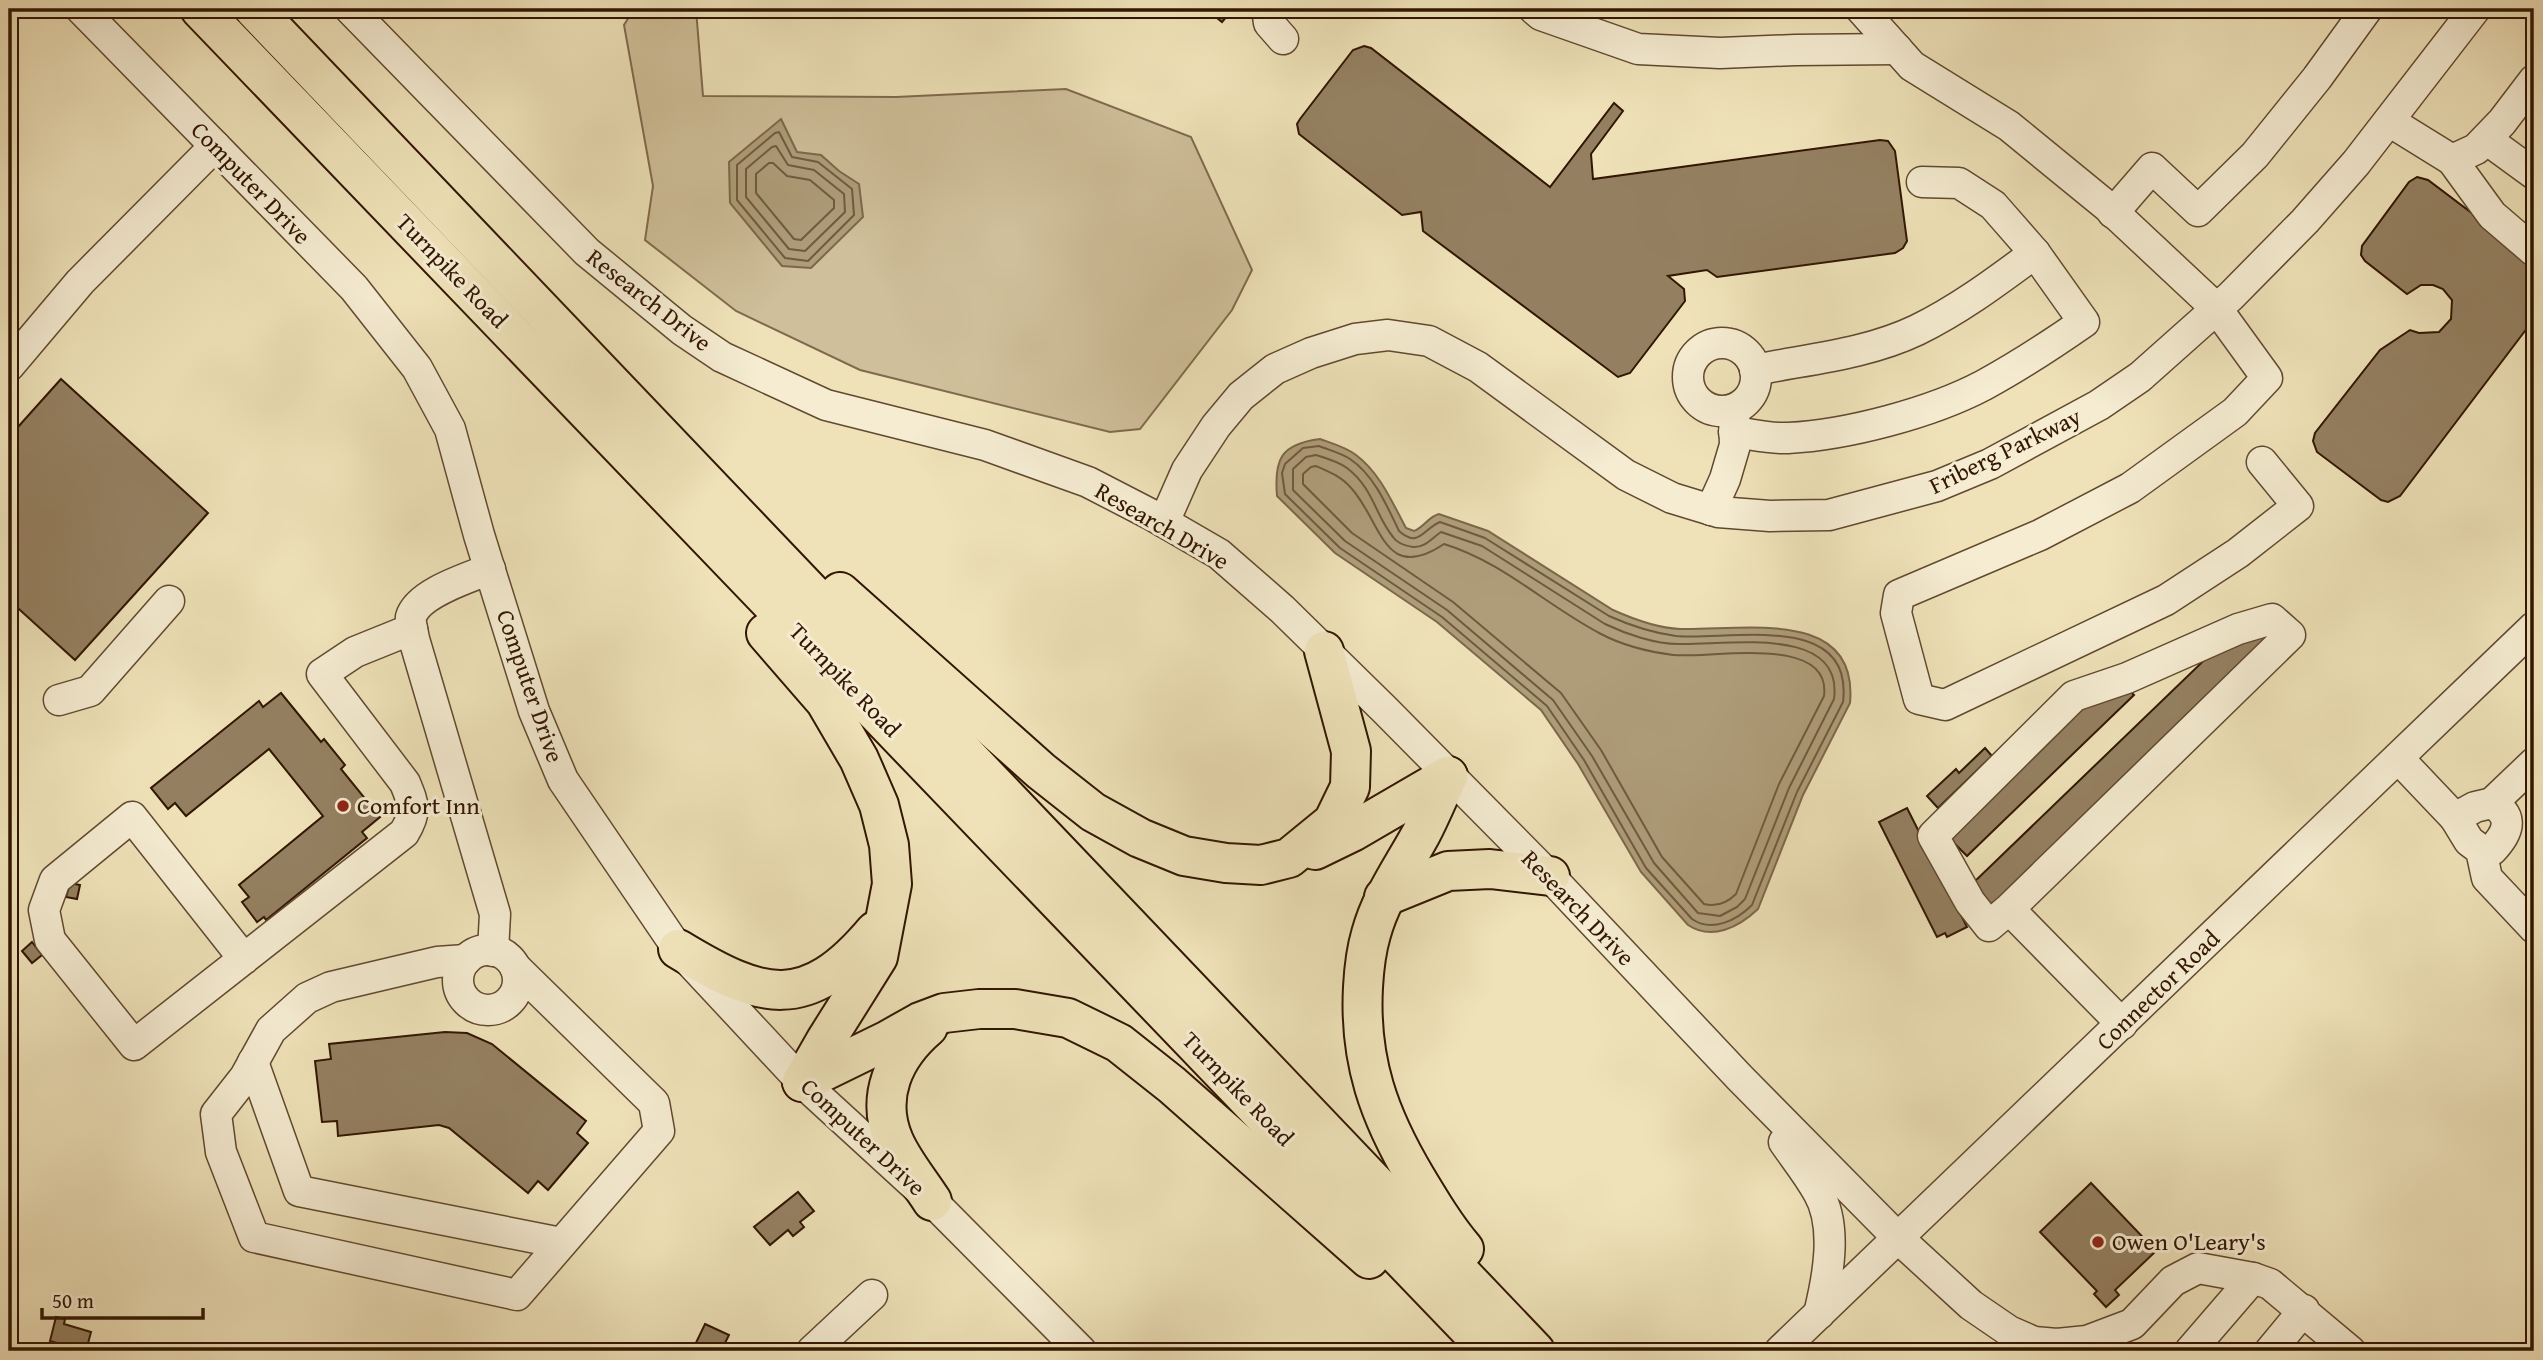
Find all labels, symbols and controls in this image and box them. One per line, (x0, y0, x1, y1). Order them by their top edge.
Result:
street label: Computer Drive (183, 113, 319, 252)
street label: Turnpike Road (388, 205, 516, 336)
street label: Research Drive (580, 240, 719, 359)
street label: Friberg Parkway (1923, 399, 2087, 503)
street label: Research Drive (1089, 473, 1236, 578)
street label: Computer Drive (488, 605, 573, 767)
street label: Turnpike Road (781, 614, 909, 745)
place label: Comfort Inn (357, 788, 480, 823)
marker: Comfort Inn (335, 798, 351, 814)
street label: Research Drive (1514, 842, 1643, 974)
street label: Connector Road (2088, 921, 2228, 1058)
street label: Turnpike Road (1174, 1023, 1302, 1154)
street label: Computer Drive (793, 1069, 934, 1204)
place label: Owen O'Leary's (2112, 1224, 2266, 1259)
marker: Owen O'Leary's (2090, 1234, 2106, 1250)
scale bar (42, 1276, 203, 1320)
text: 50 m (52, 1285, 94, 1316)

